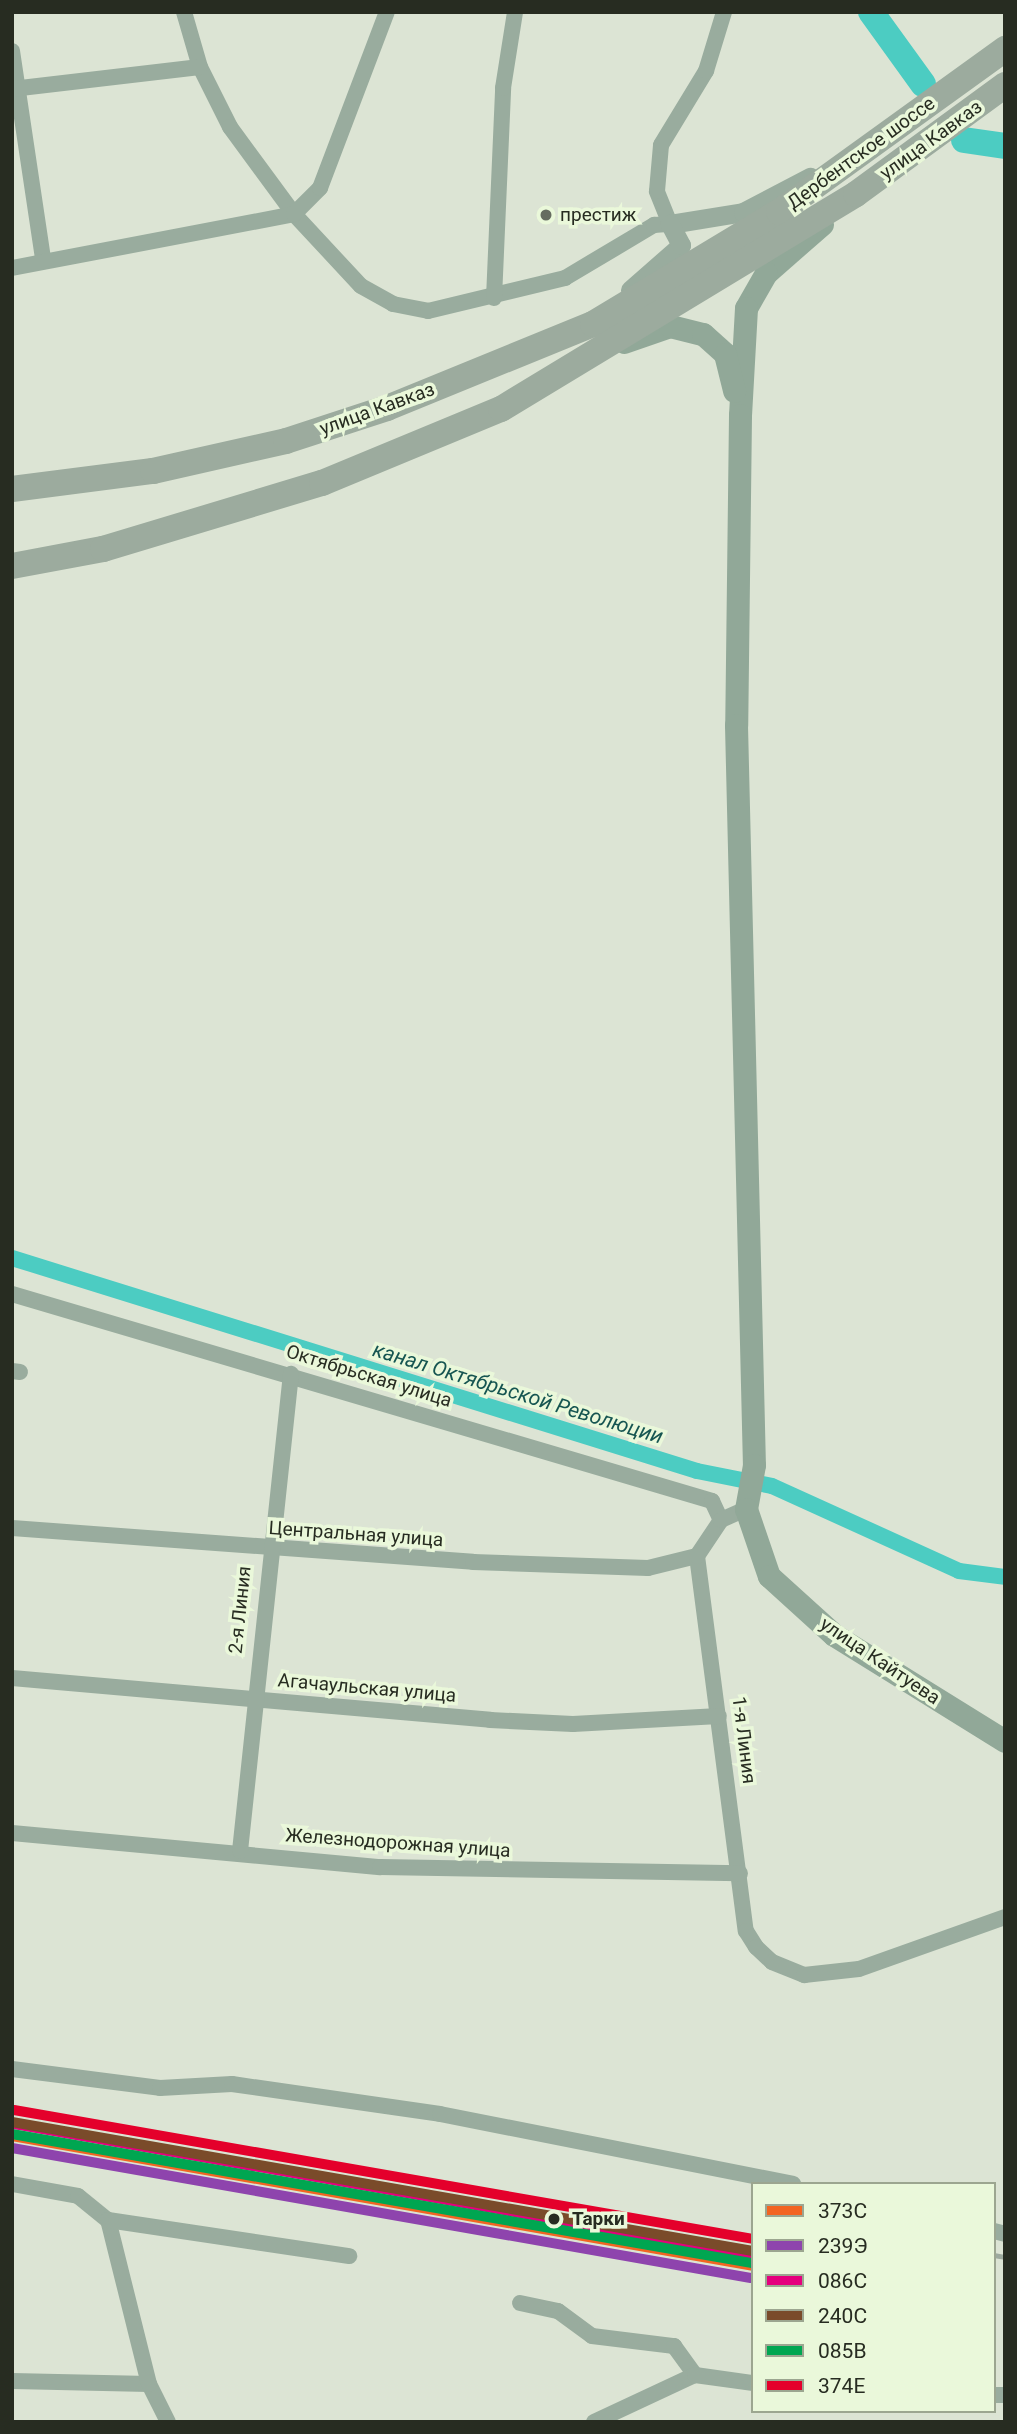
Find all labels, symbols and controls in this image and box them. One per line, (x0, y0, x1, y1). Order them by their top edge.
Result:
street label: Дербентское шоссе (783, 92, 939, 214)
street label: улица Кавказ (876, 95, 986, 185)
place label: престиж (560, 204, 636, 226)
marker: престиж (538, 207, 554, 223)
street label: улица Кавказ (316, 378, 438, 440)
water label: канал Октябрьской Революции (370, 1337, 666, 1449)
street label: Октябрьская улица (283, 1340, 455, 1412)
street label: Центральная улица (268, 1517, 444, 1551)
street label: 2-я Линия (224, 1565, 256, 1655)
street label: улица Кайтуева (816, 1612, 944, 1710)
street label: Агачаульская улица (277, 1669, 457, 1707)
street label: 1-я Линия (727, 1695, 761, 1785)
street label: Железнодорожная улица (285, 1824, 511, 1862)
legend (751, 2182, 996, 2413)
text: 373C (818, 2199, 867, 2223)
marker: Тарки (543, 2208, 565, 2230)
place label: Тарки (572, 2208, 625, 2230)
text: 239Э (818, 2234, 868, 2258)
text: 086С (818, 2269, 867, 2293)
text: 240С (818, 2304, 867, 2328)
text: 085В (818, 2339, 867, 2363)
text: 374Е (818, 2374, 865, 2398)

